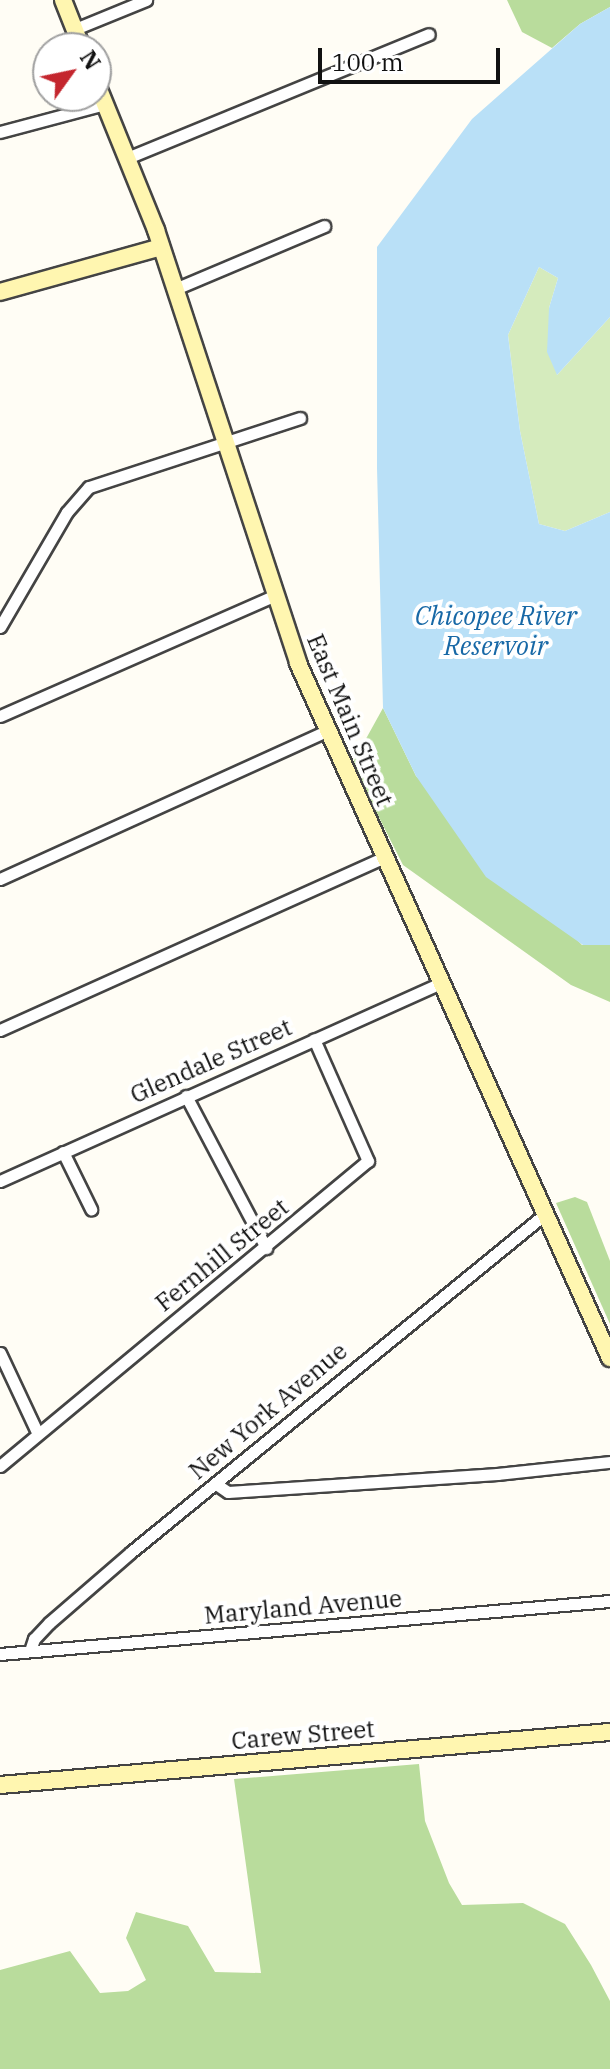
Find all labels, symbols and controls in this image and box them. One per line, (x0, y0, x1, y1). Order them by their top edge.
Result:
north arrow (32, 32, 112, 112)
scale bar (322, 32, 504, 82)
text: N (74, 45, 108, 75)
text: 100 m (332, 46, 404, 78)
water label: Chicopee River Reservoir (415, 600, 577, 662)
street label: East Main Street (301, 630, 399, 810)
street label: Glendale Street (126, 1013, 296, 1109)
street label: Fernhill Street (150, 1193, 294, 1317)
street label: New York Avenue (183, 1337, 353, 1485)
street label: Maryland Avenue (203, 1584, 403, 1630)
street label: Carew Street (230, 1714, 376, 1756)

